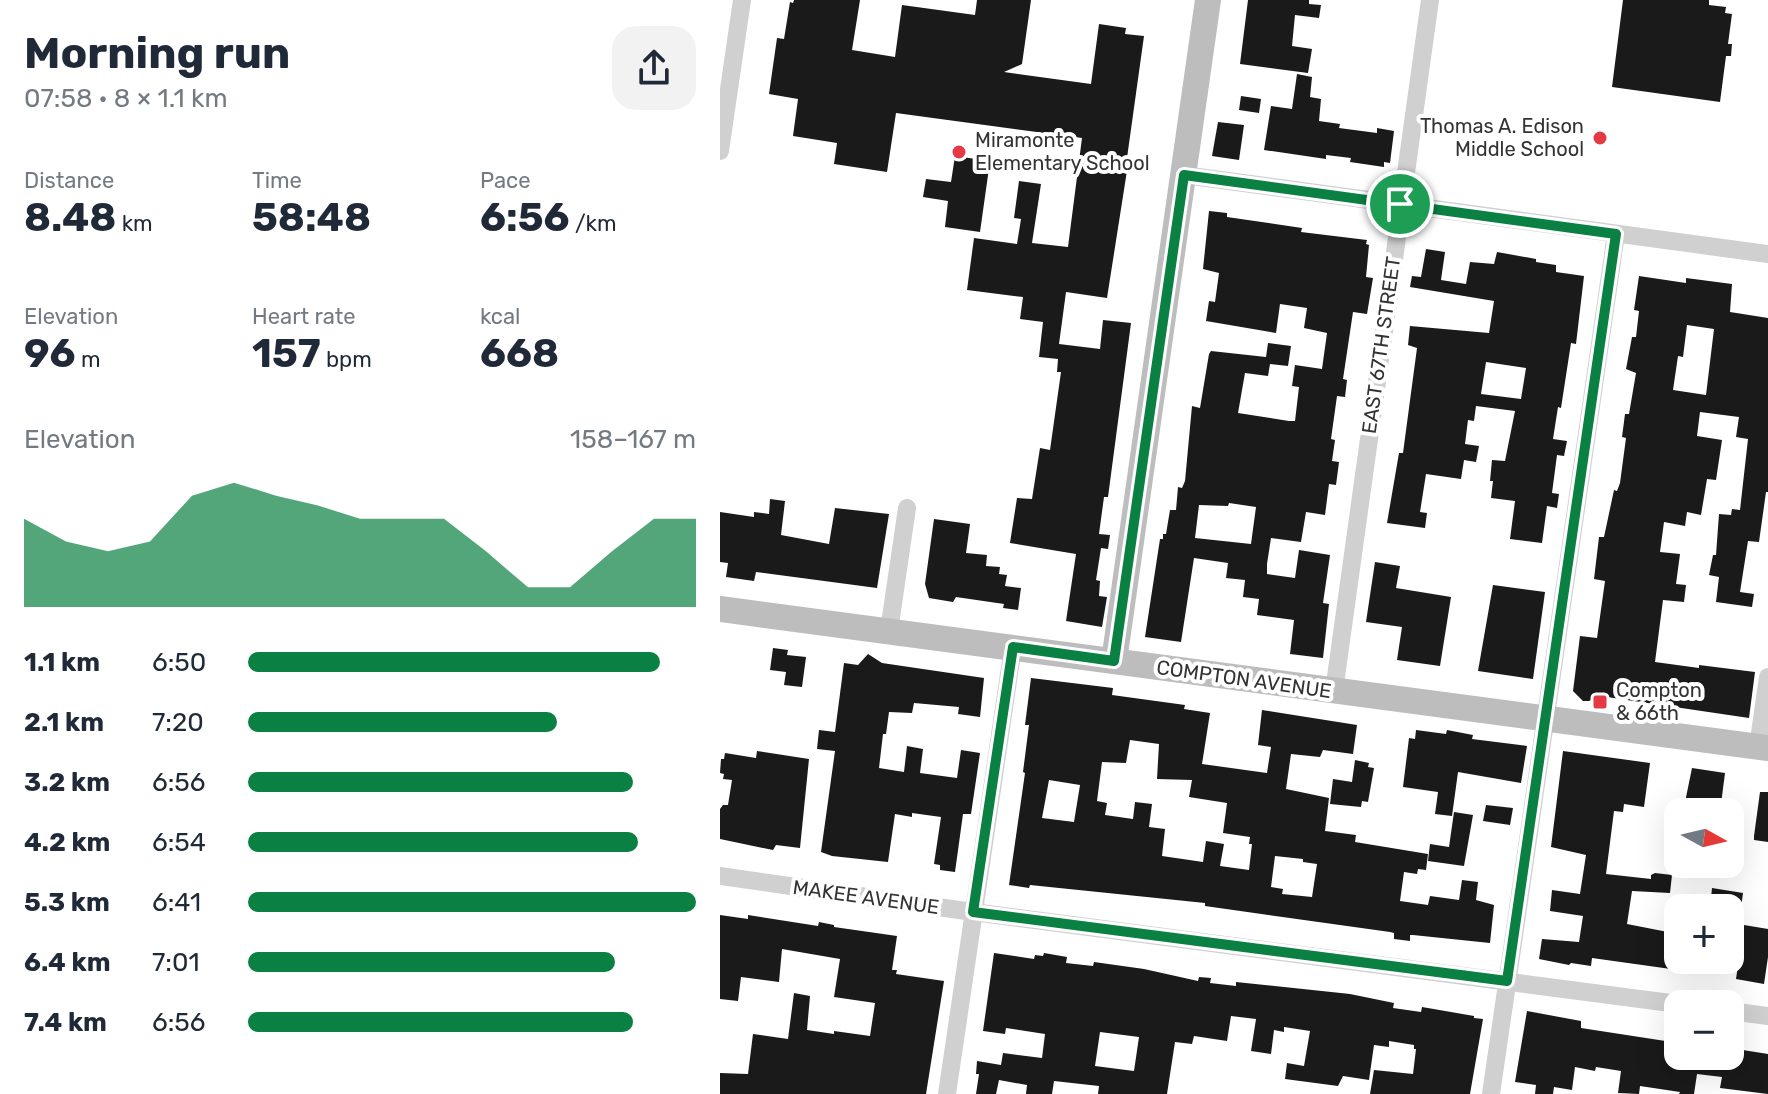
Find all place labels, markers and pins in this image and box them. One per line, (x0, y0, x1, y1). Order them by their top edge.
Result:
place label: Thomas A. Edison Middle School (1420, 114, 1584, 161)
place label: Miramonte Elementary School (975, 128, 1150, 175)
marker: Thomas A. Edison Middle School (1591, 129, 1609, 147)
marker: Miramonte Elementary School (950, 143, 968, 161)
pin (1366, 170, 1434, 238)
place label: Compton & 66th (1616, 678, 1702, 725)
marker: Compton & 66th (1591, 693, 1609, 711)

